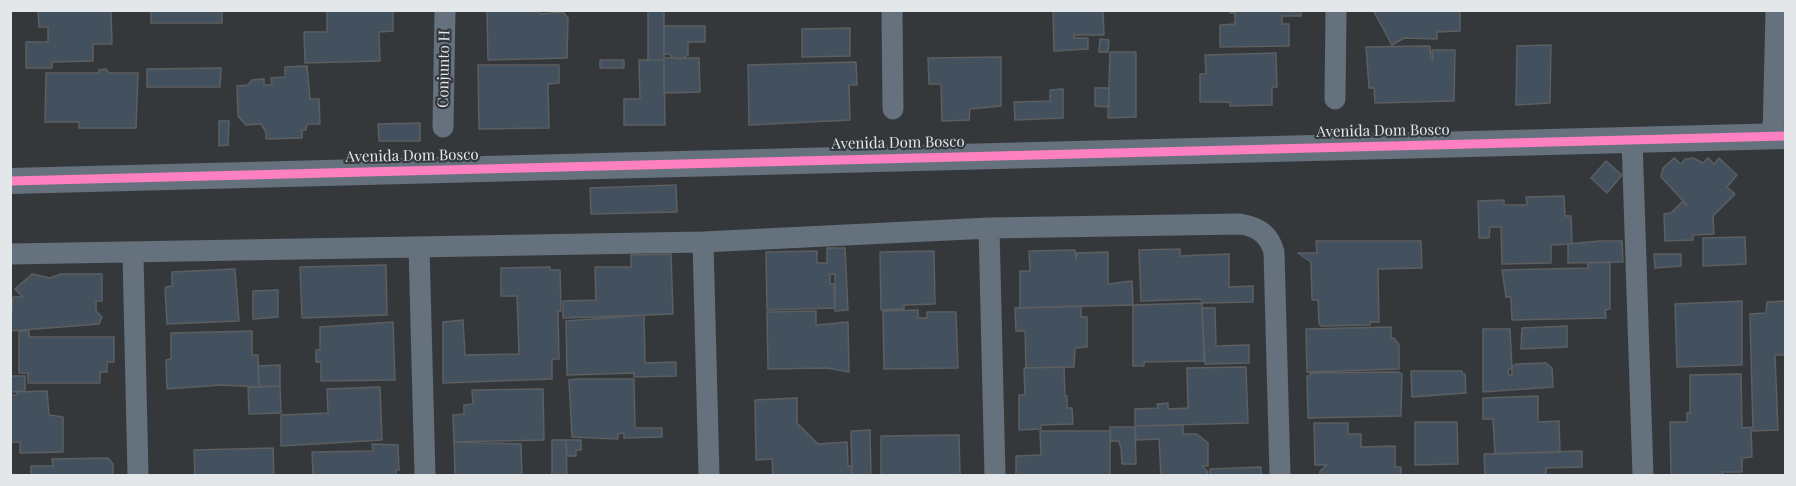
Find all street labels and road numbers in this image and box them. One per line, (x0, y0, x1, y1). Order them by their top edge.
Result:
street label: Conjunto H (434, 30, 454, 108)
street label: Avenida Dom Bosco (1316, 121, 1450, 141)
street label: Avenida Dom Bosco (831, 133, 965, 153)
street label: Avenida Dom Bosco (345, 146, 479, 166)

